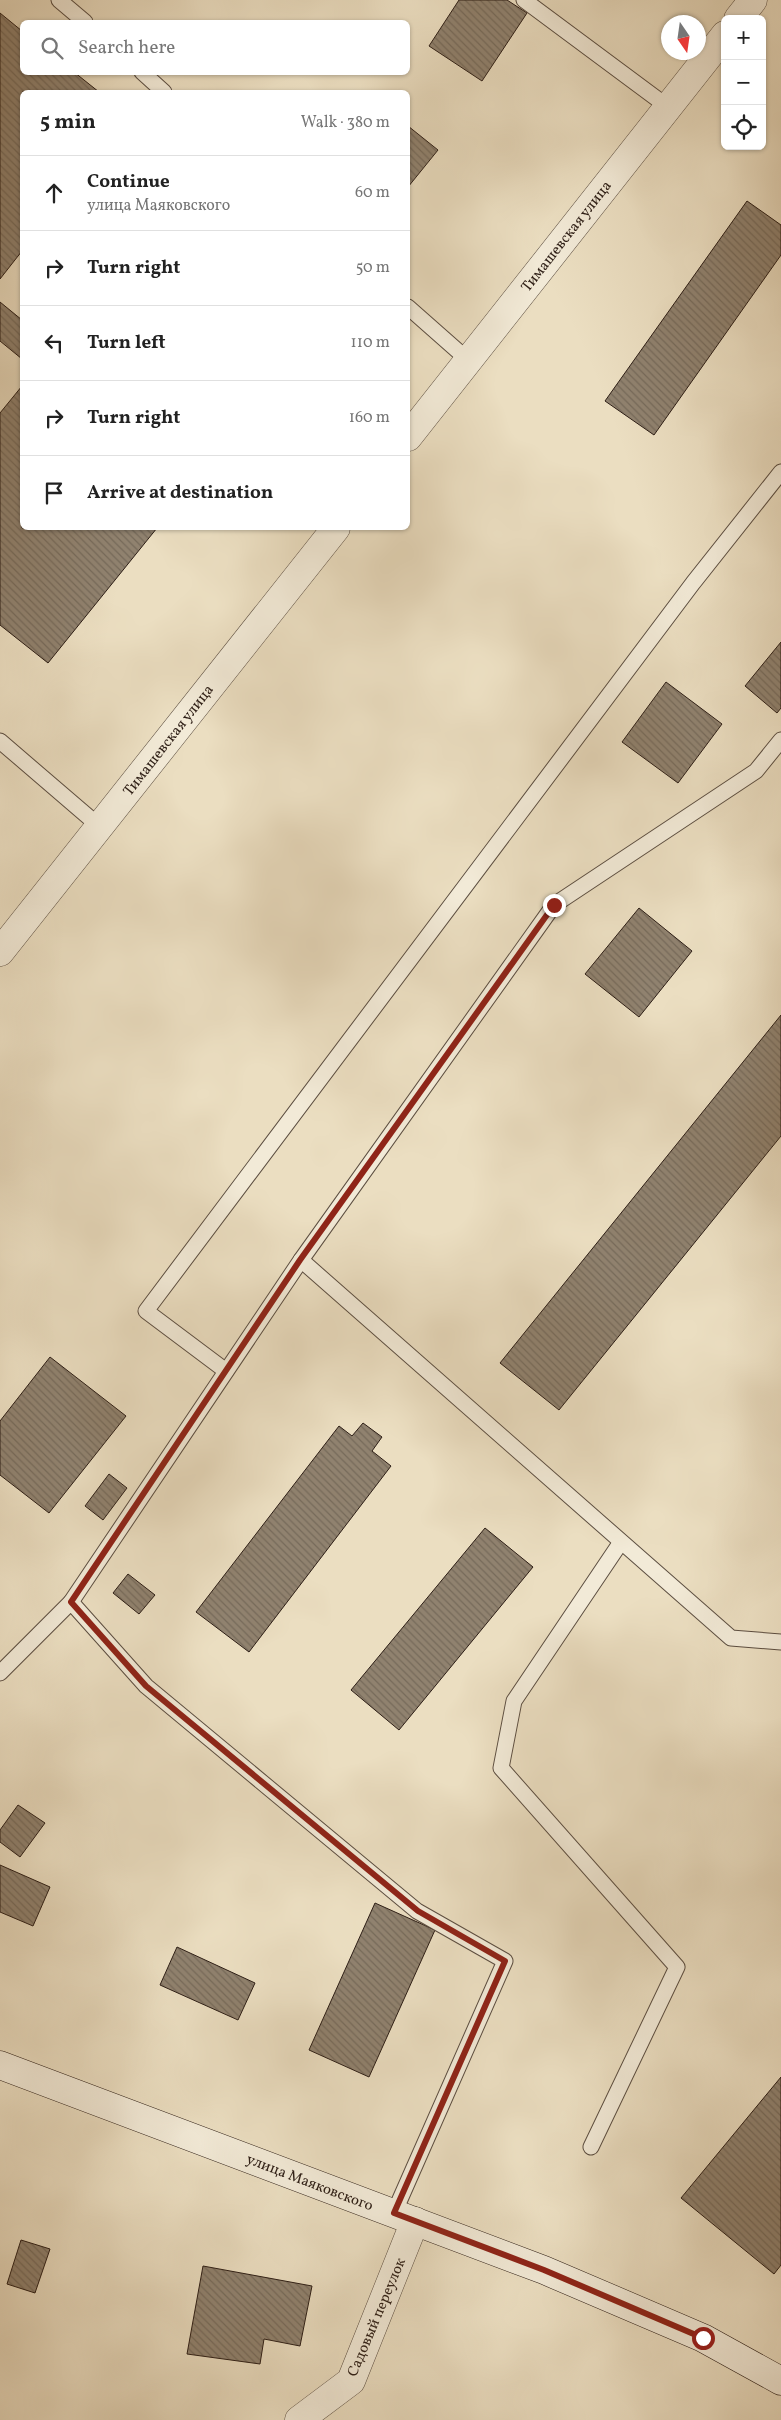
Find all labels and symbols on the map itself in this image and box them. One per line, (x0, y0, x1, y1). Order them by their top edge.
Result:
north arrow (661, 15, 706, 60)
street label: Тимашевская улица (517, 177, 617, 297)
street label: Тимашевская улица (119, 681, 219, 801)
route end (543, 894, 566, 917)
street label: улица Маяковского (243, 2150, 376, 2217)
street label: Садовый переулок (343, 2255, 412, 2380)
route start (692, 2327, 715, 2350)

